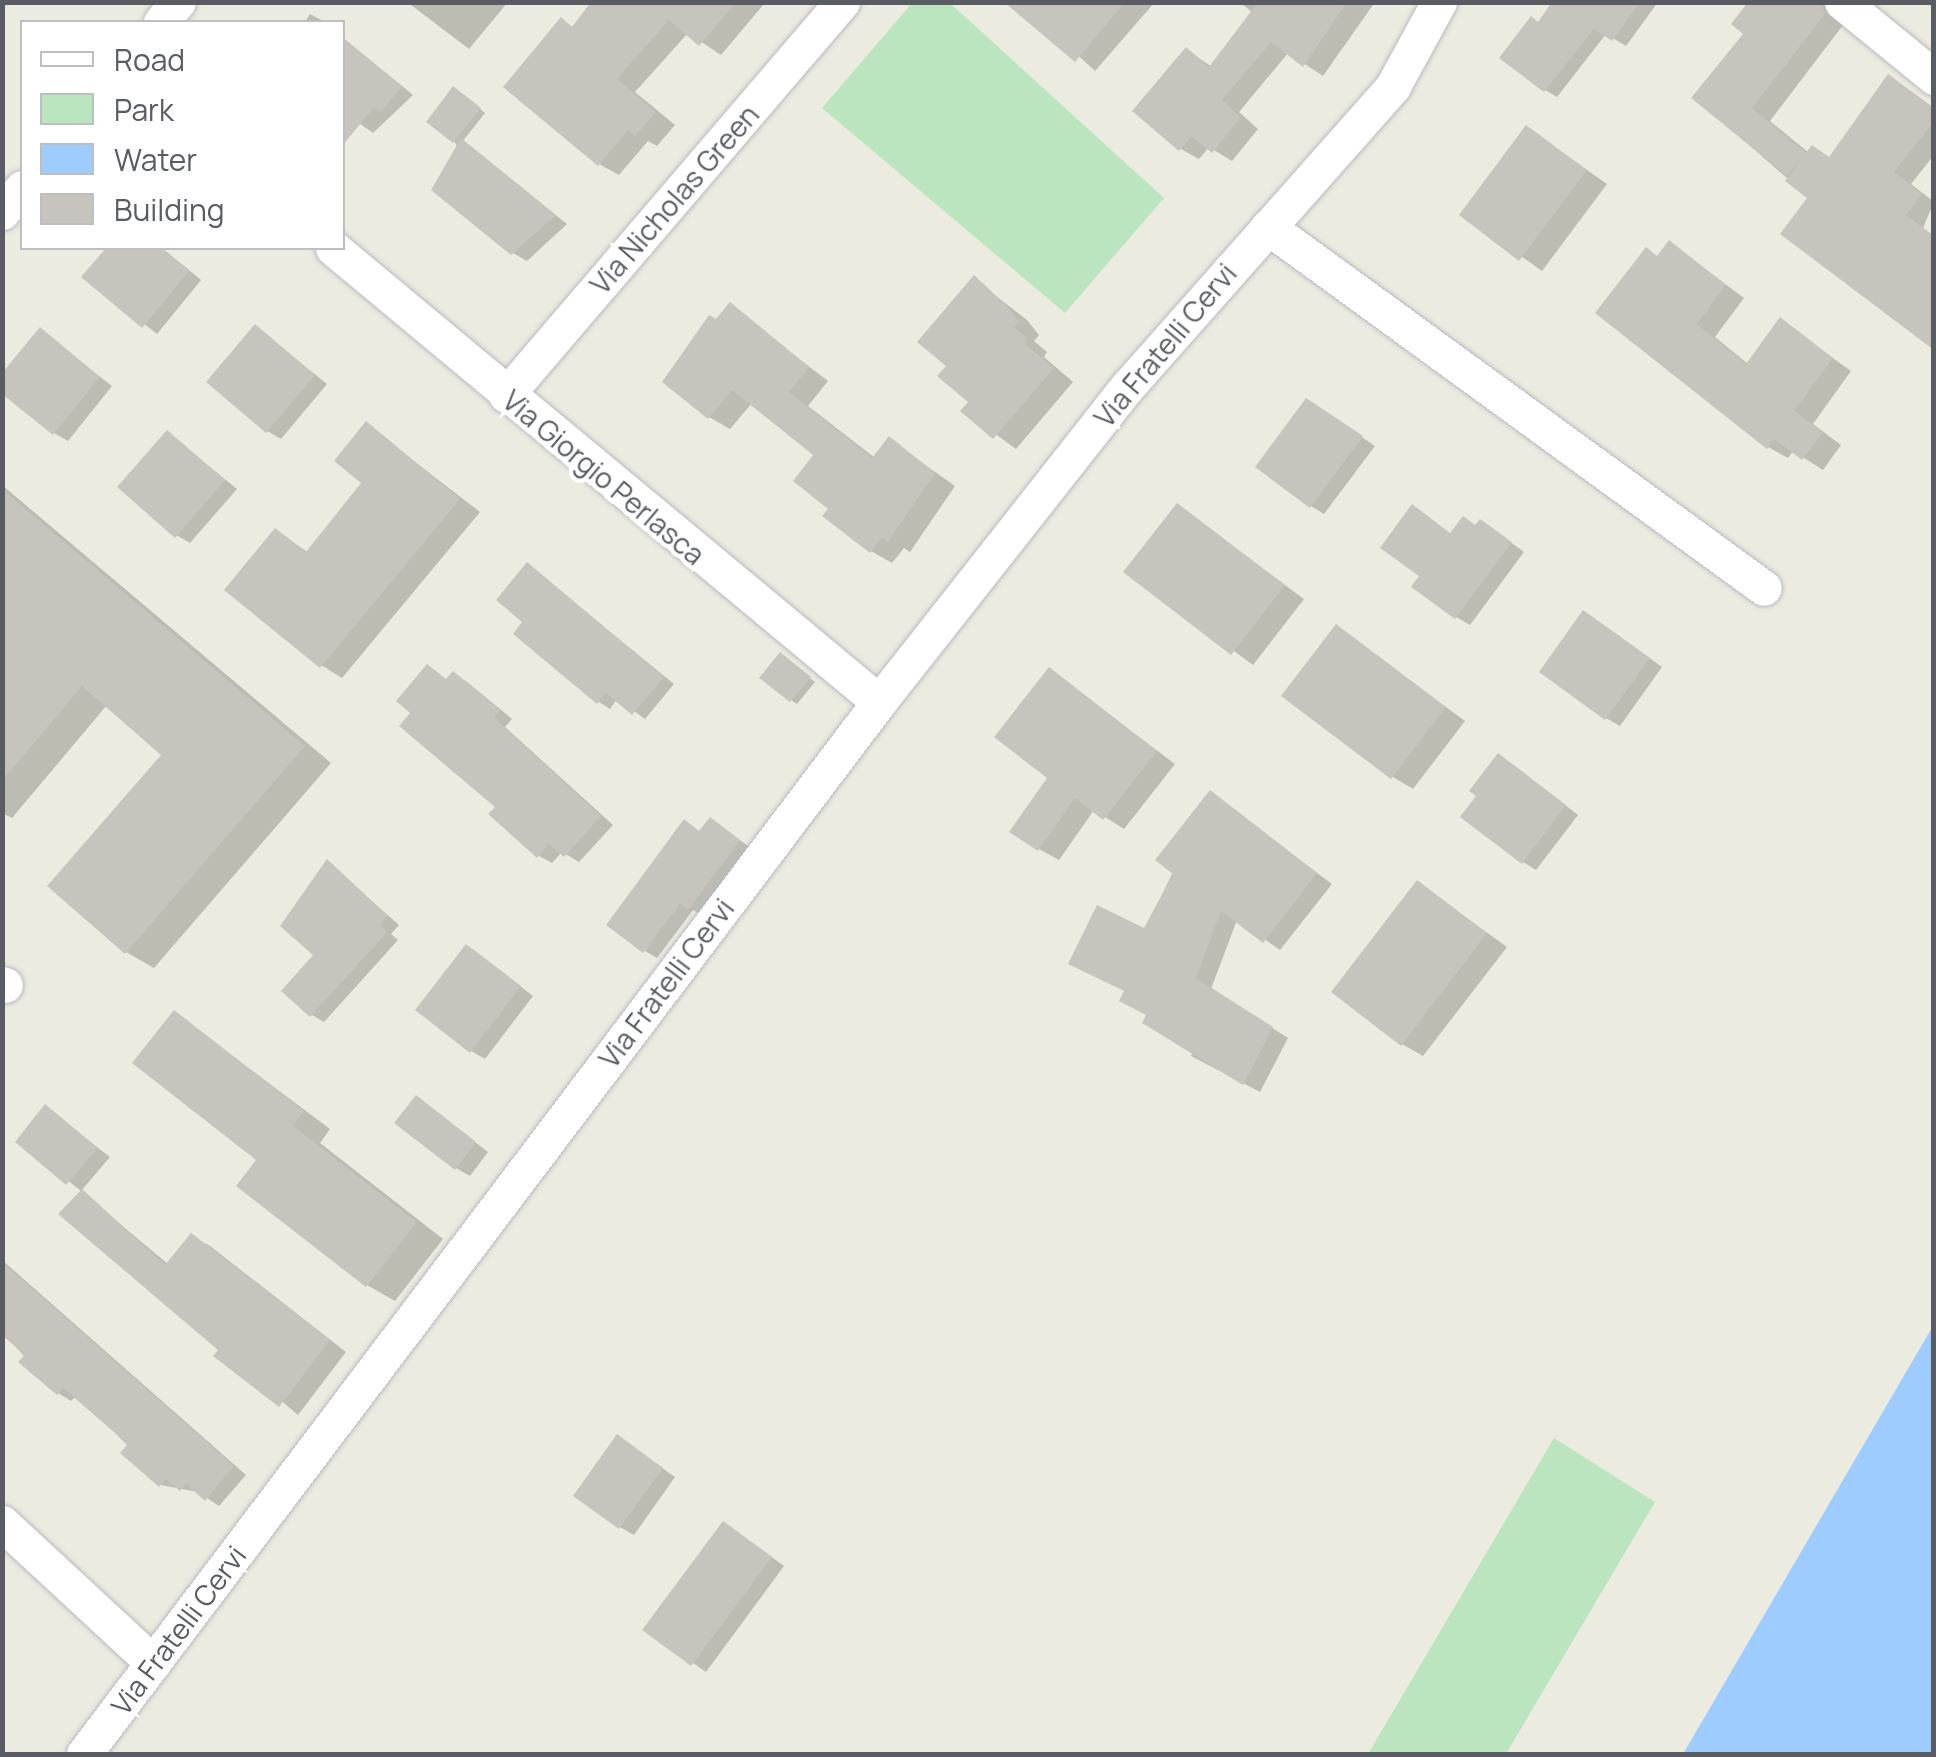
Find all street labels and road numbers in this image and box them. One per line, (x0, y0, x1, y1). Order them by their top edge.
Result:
street label: Via Nicholas Green (583, 98, 765, 300)
street label: Via Fratelli Cervi (1087, 257, 1243, 433)
street label: Via Giorgio Perlasca (496, 383, 712, 571)
street label: Via Fratelli Cervi (592, 892, 740, 1074)
street label: Via Fratelli Cervi (104, 1539, 252, 1721)

